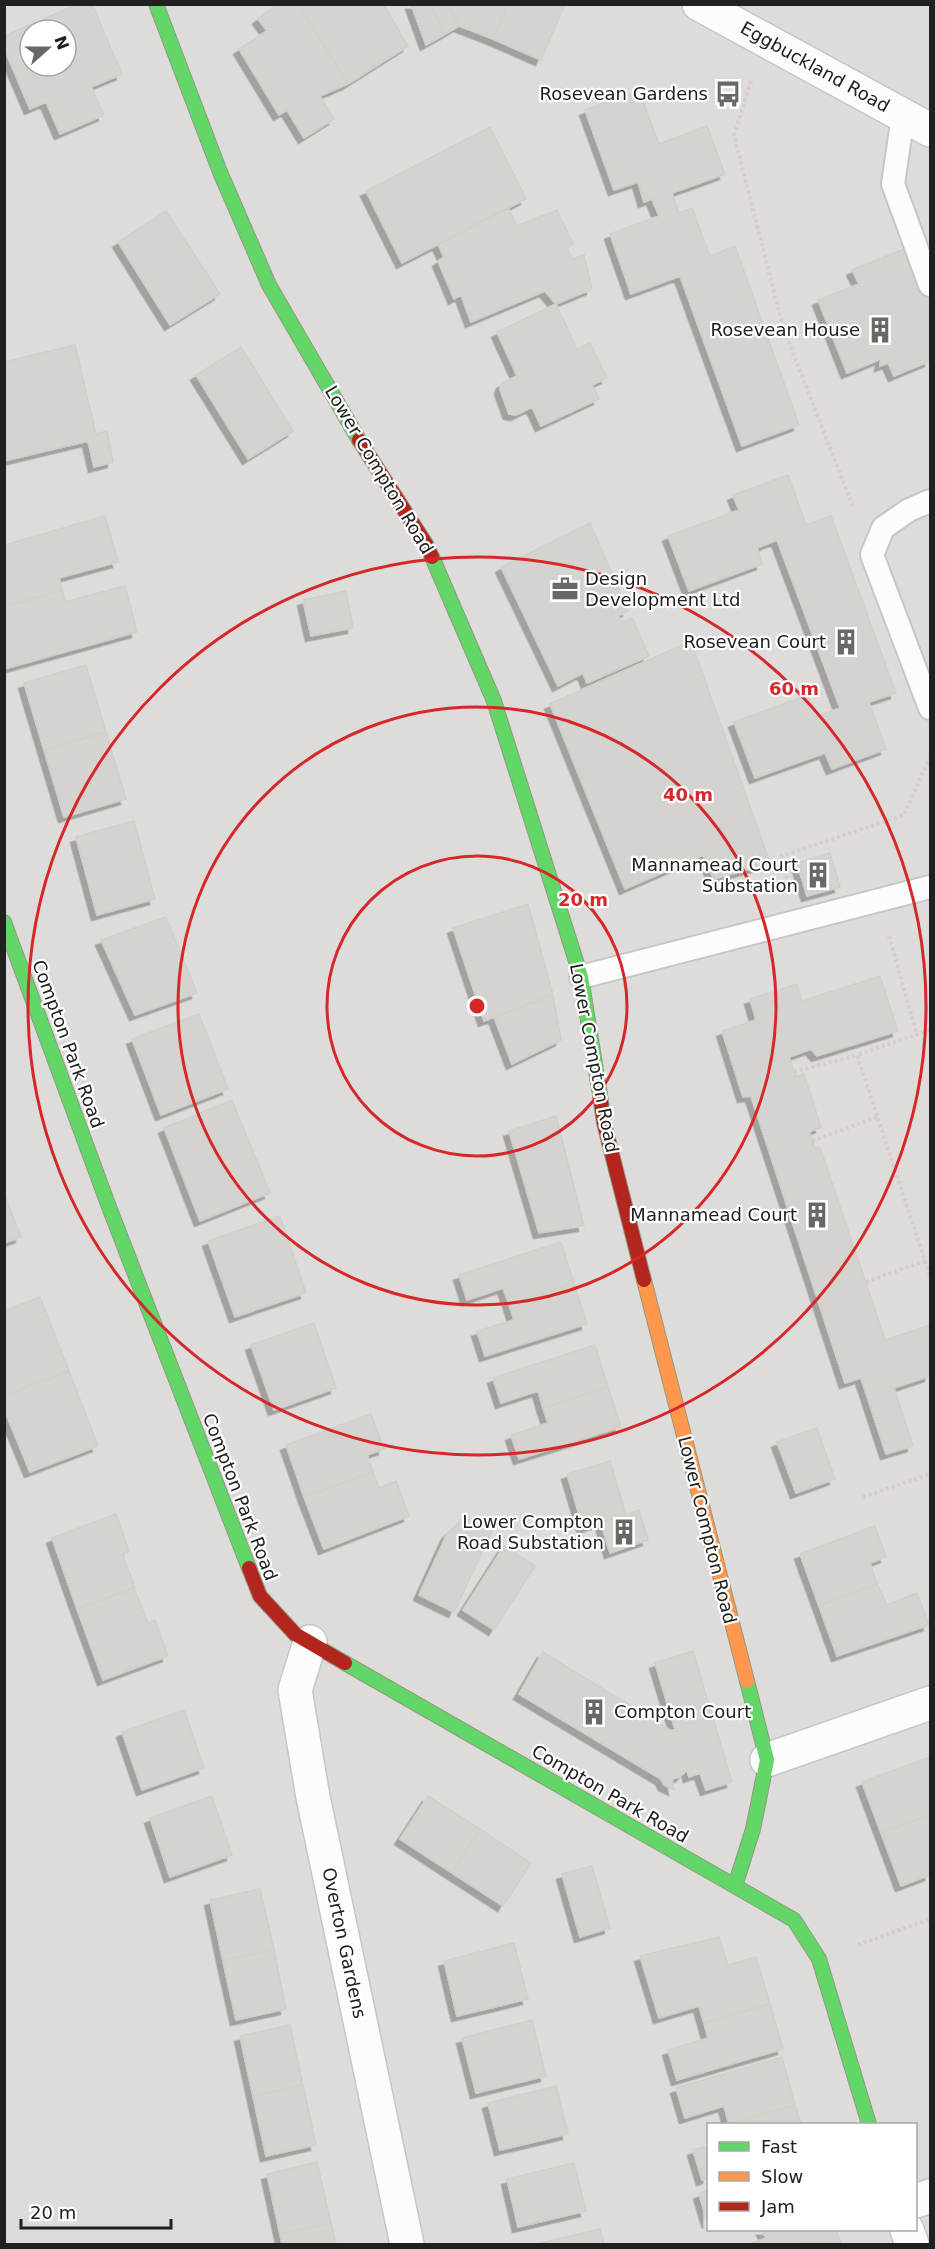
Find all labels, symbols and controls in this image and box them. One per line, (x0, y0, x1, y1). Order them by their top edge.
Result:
street label: Eggbuckland Road (737, 17, 893, 116)
north arrow (18, 18, 78, 78)
text: N (50, 33, 73, 52)
bus stop icon: Rosevean Gardens (713, 79, 743, 109)
place label: Rosevean Gardens (540, 83, 708, 104)
building icon: Rosevean House (865, 315, 895, 345)
place label: Rosevean House (711, 319, 860, 340)
street label: Lower Compton Road (321, 382, 438, 558)
place label: Design Development Ltd (585, 568, 740, 610)
office icon: Design Development Ltd (550, 574, 580, 604)
building icon: Rosevean Court (831, 627, 861, 657)
place label: Rosevean Court (684, 631, 826, 652)
text: 60 m (769, 678, 819, 699)
text: 40 m (663, 784, 713, 805)
place label: Mannamead Court Substation (631, 854, 798, 896)
building icon: Mannamead Court Substation (803, 860, 833, 890)
text: 20 m (558, 889, 608, 910)
street label: Compton Park Road (28, 957, 109, 1131)
street label: Lower Compton Road (566, 961, 623, 1154)
centre of rings (467, 996, 487, 1016)
building icon: Mannamead Court (802, 1200, 832, 1230)
place label: Mannamead Court (630, 1204, 797, 1225)
street label: Compton Park Road (199, 1410, 282, 1583)
street label: Lower Compton Road (674, 1434, 741, 1626)
place label: Lower Compton Road Substation (457, 1511, 604, 1553)
building icon: Lower Compton Road Substation (609, 1517, 639, 1547)
building icon: Compton Court (579, 1697, 609, 1727)
place label: Compton Court (614, 1701, 751, 1722)
street label: Compton Park Road (528, 1740, 692, 1847)
street label: Overton Gardens (318, 1865, 371, 2020)
legend (707, 2123, 917, 2231)
text: Fast (761, 2136, 797, 2157)
text: Slow (761, 2166, 803, 2187)
scale bar (21, 2192, 171, 2230)
text: Jam (760, 2196, 795, 2217)
text: 20 m (30, 2202, 76, 2223)

